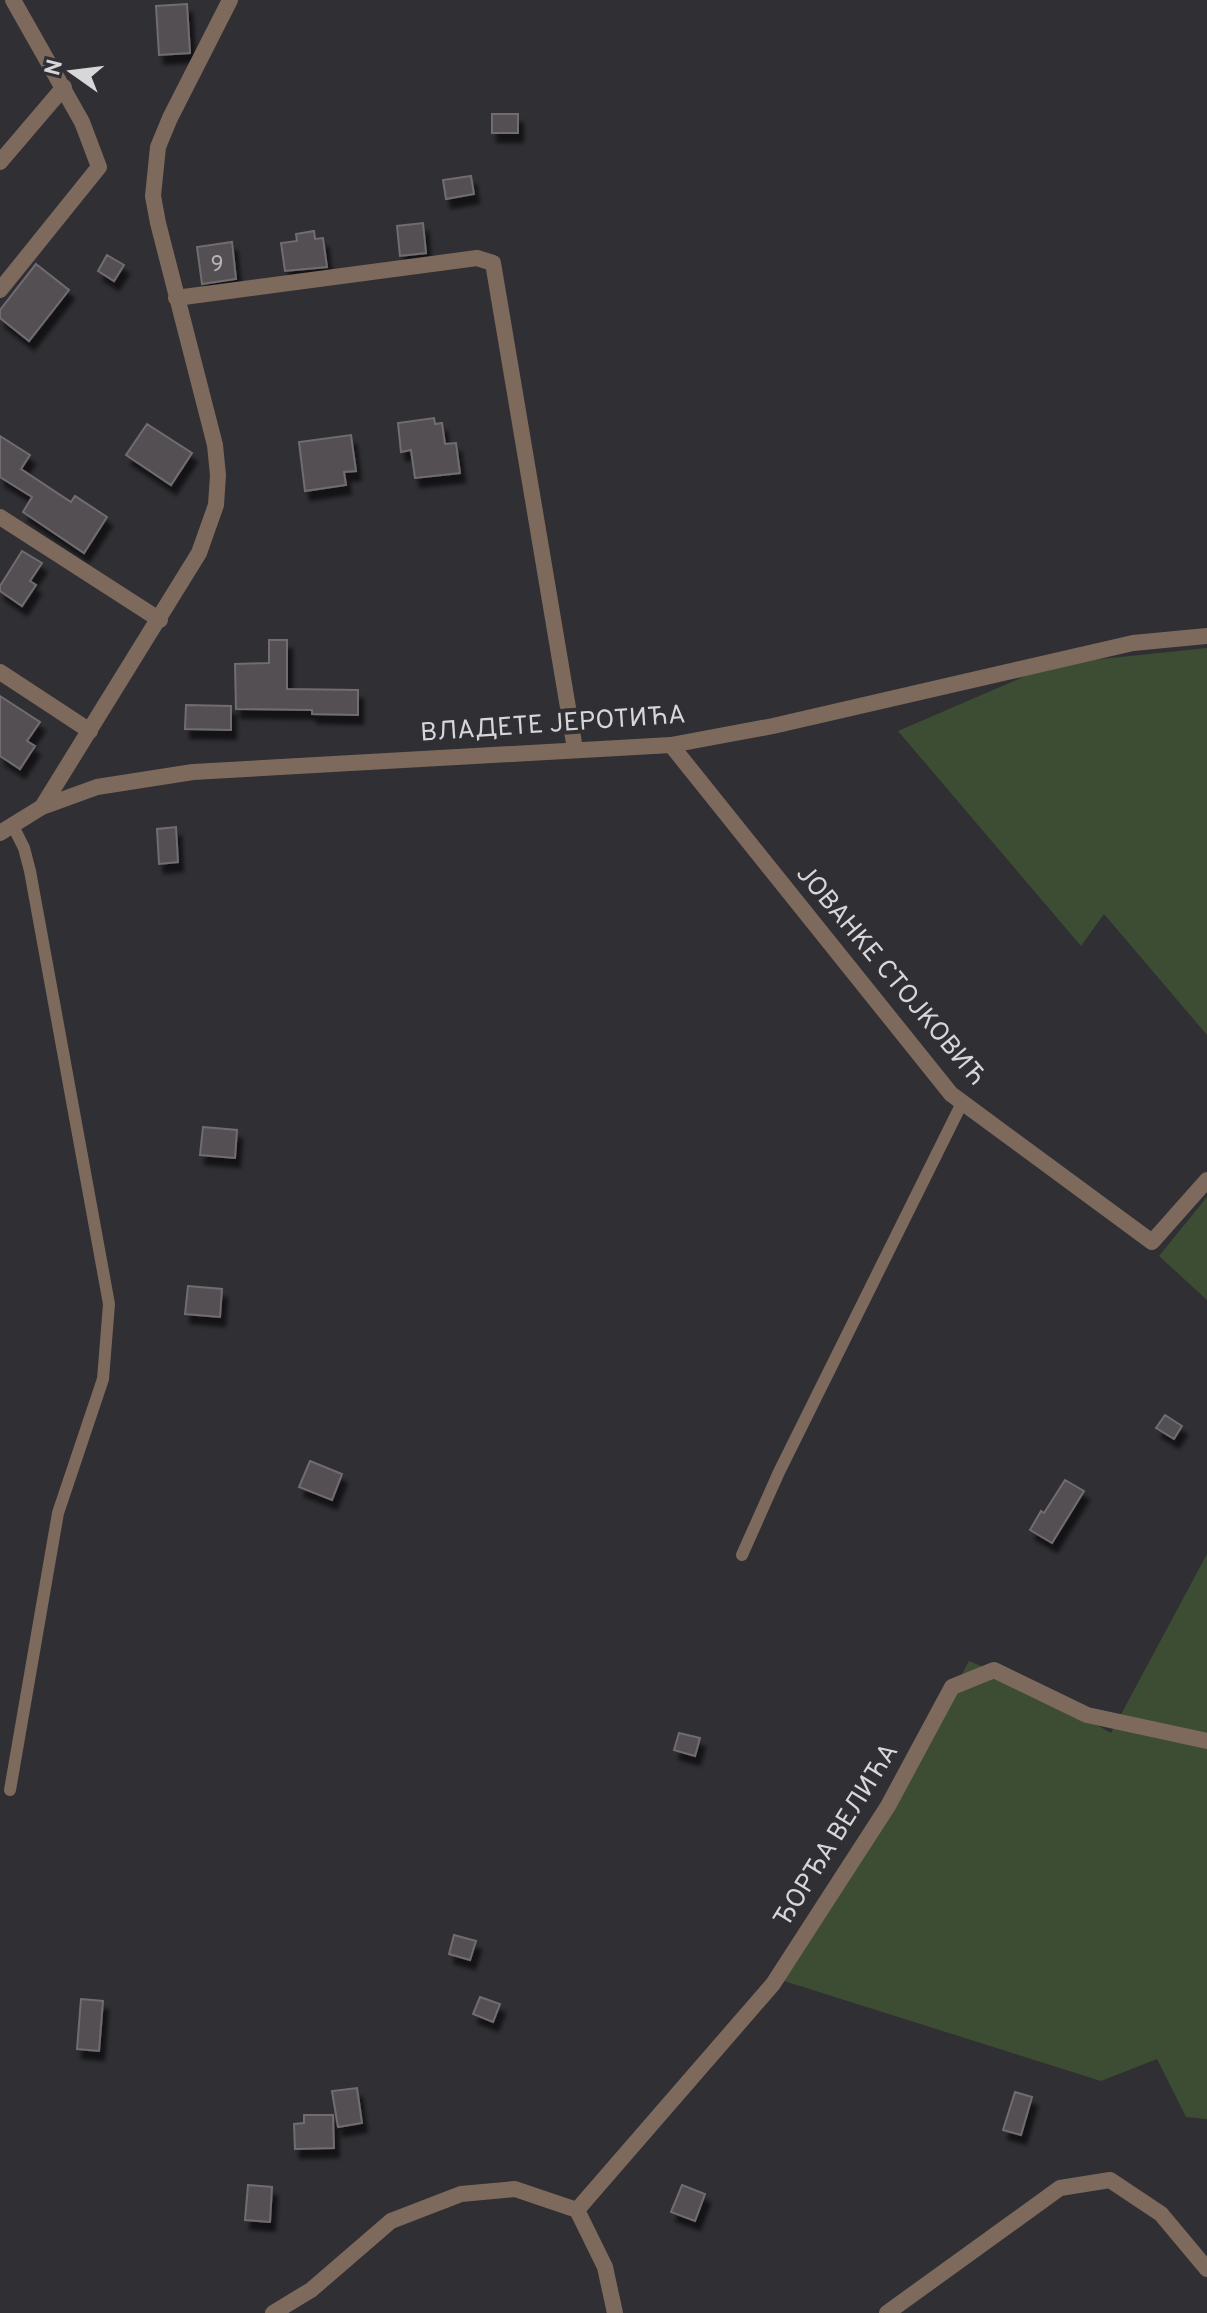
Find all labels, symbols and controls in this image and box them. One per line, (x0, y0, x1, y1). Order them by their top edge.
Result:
north arrow (32, 32, 112, 112)
text: N (40, 57, 70, 79)
house number: 9 (210, 252, 224, 279)
street label: ВЛАДЕТЕ ЈЕРОТИЋА (419, 699, 687, 751)
street label: ЈОВАНКЕ СТОЈКОВИЋ (788, 859, 992, 1093)
street label: ЂОРЂА ВЕЛИЋА (767, 1738, 907, 1934)

